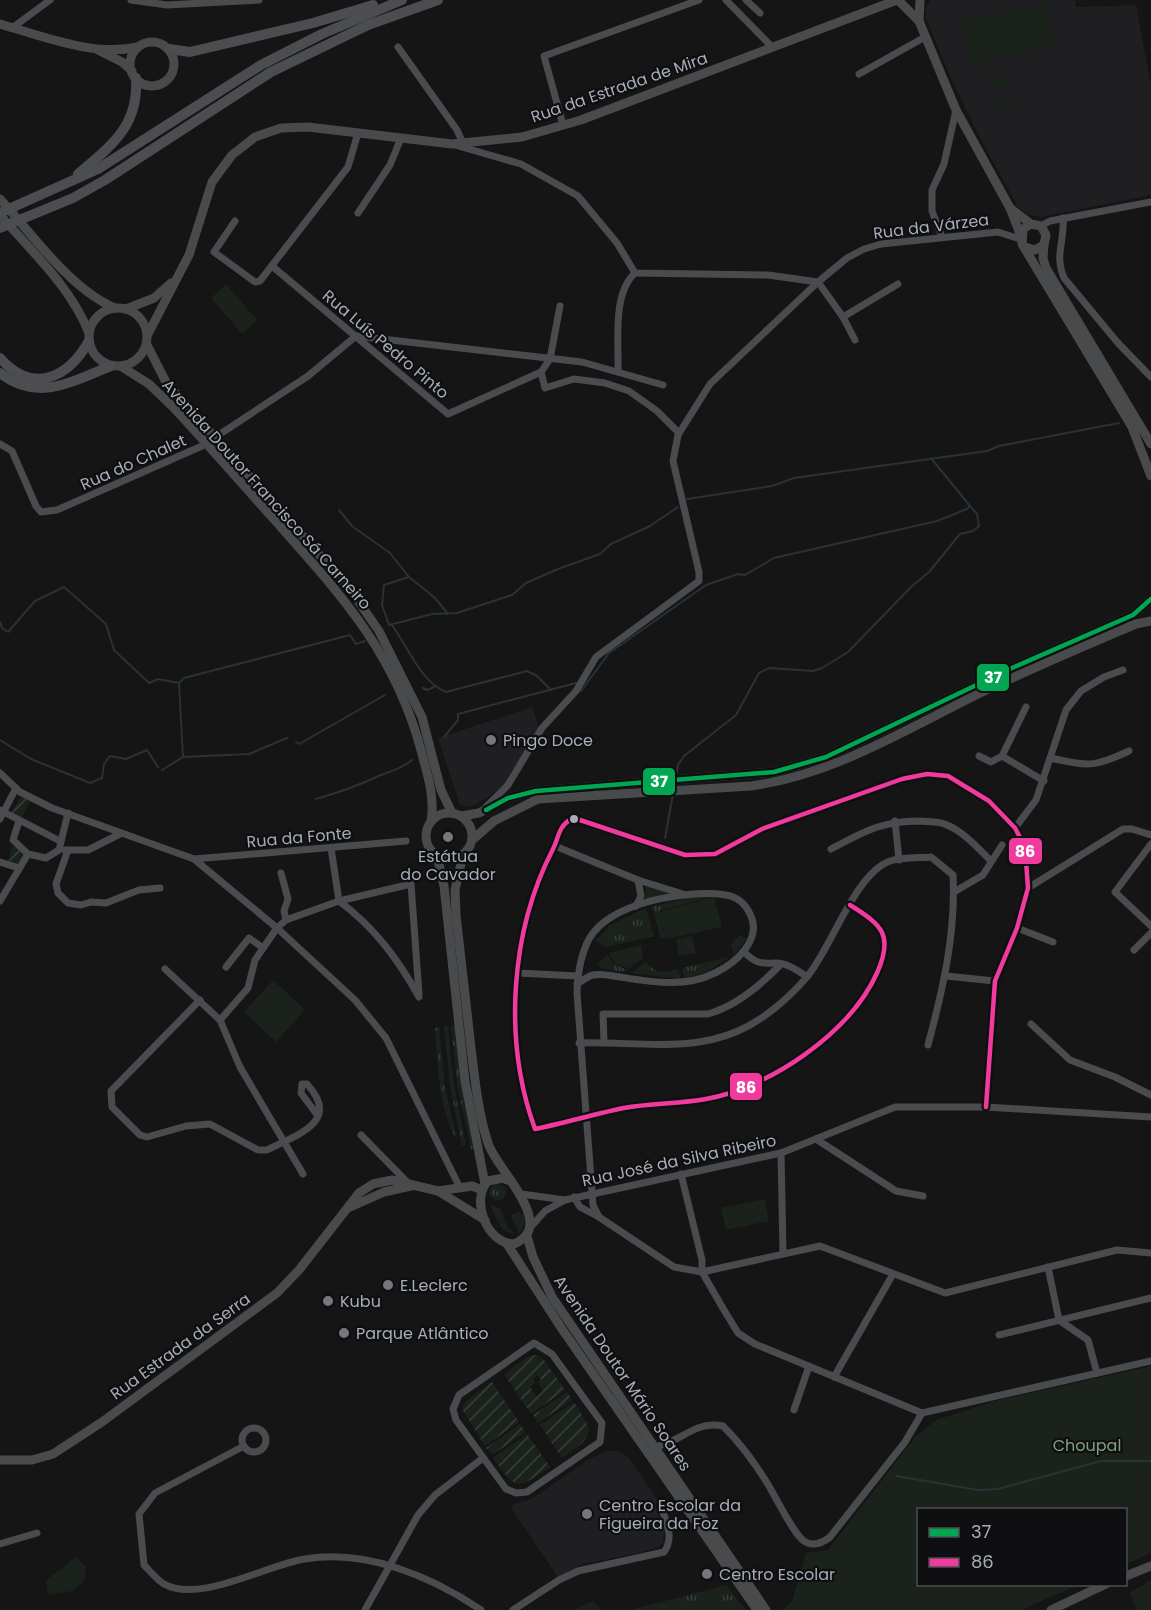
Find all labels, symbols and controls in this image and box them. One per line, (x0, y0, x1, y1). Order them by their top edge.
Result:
street label: Rua da Estrada de Mira (528, 46, 711, 129)
street label: Rua da Várzea (872, 208, 990, 245)
street label: Rua Luís Pedro Pinto (317, 285, 454, 404)
street label: Avenida Doutor Francisco Sá Carneiro (157, 374, 377, 615)
street label: Rua do Chalet (77, 429, 190, 496)
line badge: 37 (976, 663, 1010, 692)
text: 37 (984, 666, 1003, 689)
place label: Pingo Doce (503, 729, 593, 752)
marker: Pingo Doce (484, 733, 498, 747)
line badge: 37 (642, 767, 676, 796)
text: 37 (650, 770, 669, 793)
unlabelled marker (568, 813, 580, 825)
street label: Rua da Fonte (246, 821, 353, 854)
marker: Estátua do Cavador (441, 830, 455, 844)
line badge: 86 (1008, 837, 1043, 865)
text: 86 (1015, 840, 1035, 863)
place label: Estátua do Cavador (400, 845, 496, 886)
line badge: 86 (729, 1072, 763, 1101)
text: 86 (736, 1076, 756, 1099)
street label: Rua José da Silva Ribeiro (580, 1129, 778, 1192)
street label: Avenida Doutor Mário Soares (548, 1271, 697, 1476)
place label: E.Leclerc (400, 1274, 468, 1297)
marker: E.Leclerc (381, 1278, 395, 1292)
street label: Rua Estrada da Serra (106, 1288, 255, 1405)
place label: Kubu (340, 1290, 381, 1313)
marker: Kubu (321, 1294, 335, 1308)
place label: Parque Atlântico (356, 1322, 489, 1345)
marker: Parque Atlântico (337, 1326, 351, 1340)
park label: Choupal (1053, 1434, 1121, 1457)
place label: Centro Escolar da Figueira da Foz (599, 1494, 741, 1535)
marker: Centro Escolar da Figueira da Foz (580, 1507, 594, 1521)
legend (917, 1508, 1127, 1586)
text: 37 (971, 1519, 992, 1544)
text: 86 (971, 1549, 994, 1574)
place label: Centro Escolar (719, 1563, 835, 1586)
marker: Centro Escolar (700, 1567, 714, 1581)

